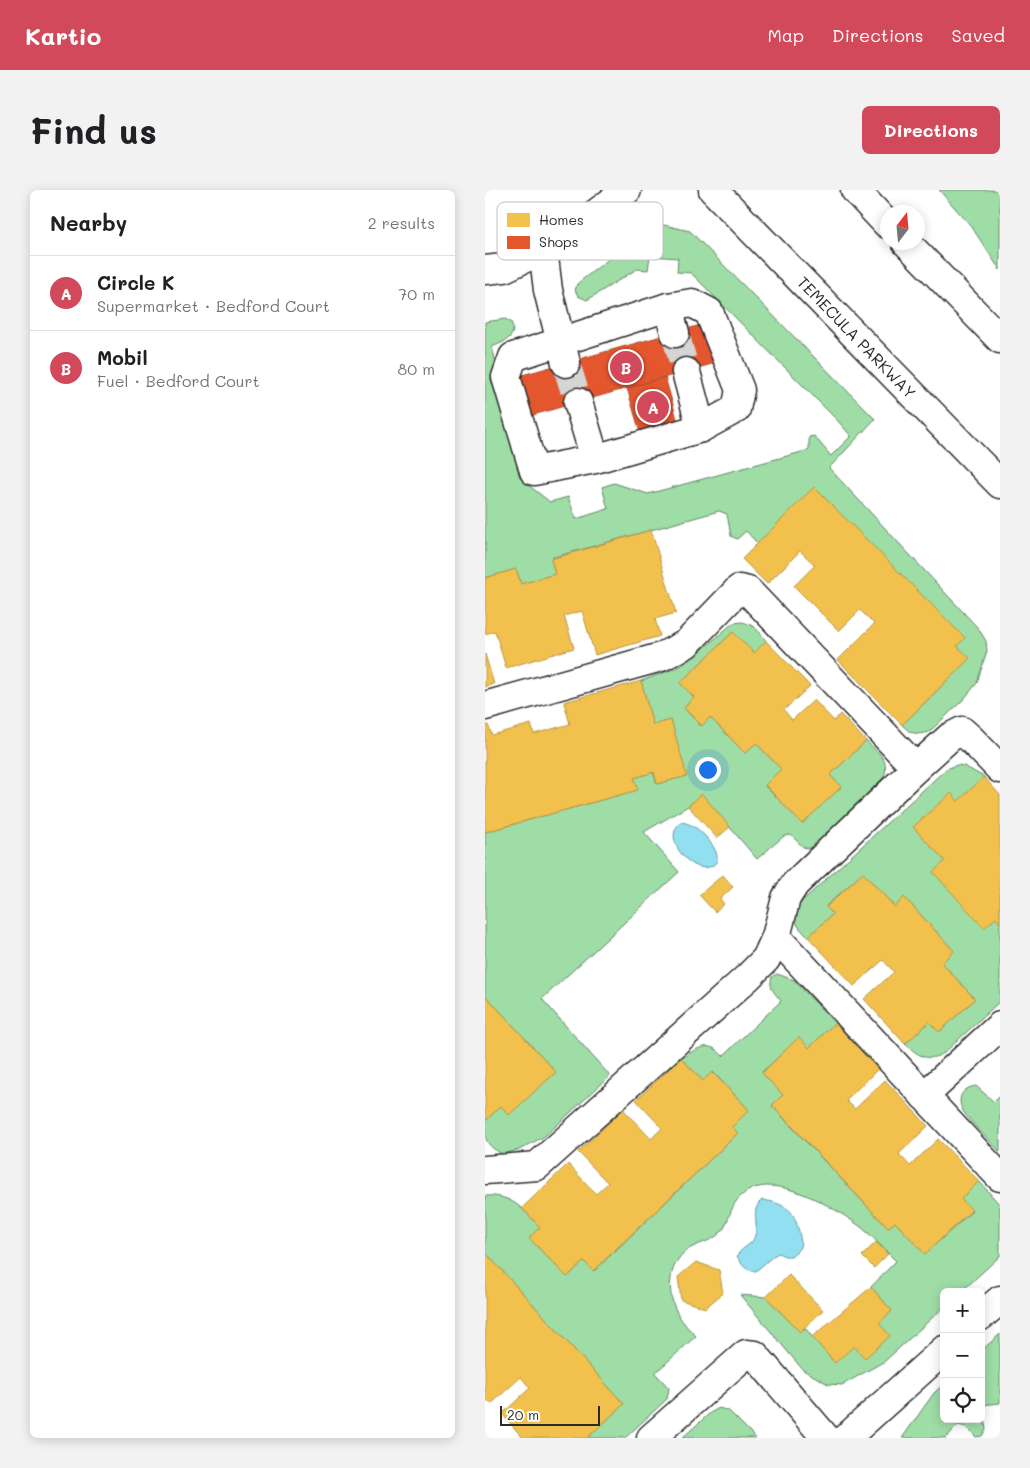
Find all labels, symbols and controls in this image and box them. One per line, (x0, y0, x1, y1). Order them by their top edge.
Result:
text: Kartio (25, 20, 101, 51)
text: Map (767, 23, 804, 47)
text: Directions (832, 23, 924, 47)
text: Saved (952, 23, 1005, 47)
button: Directions (862, 106, 1000, 154)
text: Find us (30, 107, 157, 153)
legend (497, 202, 663, 260)
north arrow (880, 205, 925, 250)
text: Nearby (50, 209, 127, 236)
text: Homes (539, 210, 584, 229)
text: 2 results (368, 212, 435, 233)
text: Shops (539, 232, 579, 251)
text: Circle K (97, 270, 175, 295)
street label: TEMECULA PARKWAY (793, 271, 921, 403)
text: A (60, 283, 72, 304)
text: 70 m (398, 283, 435, 304)
text: Supermarket · Bedford Court (97, 295, 330, 316)
text: Mobil (97, 345, 148, 370)
pin: B (610, 348, 642, 386)
text: B (61, 358, 71, 379)
text: 80 m (398, 358, 435, 379)
text: Fuel · Bedford Court (97, 370, 260, 391)
pin: A (637, 388, 669, 426)
your location (695, 757, 721, 783)
map controls (940, 1288, 985, 1423)
button: + (940, 1288, 985, 1333)
button: − (940, 1333, 985, 1378)
button: locate (940, 1378, 985, 1423)
scale bar (500, 1403, 600, 1426)
text: 20 m (507, 1405, 539, 1424)

